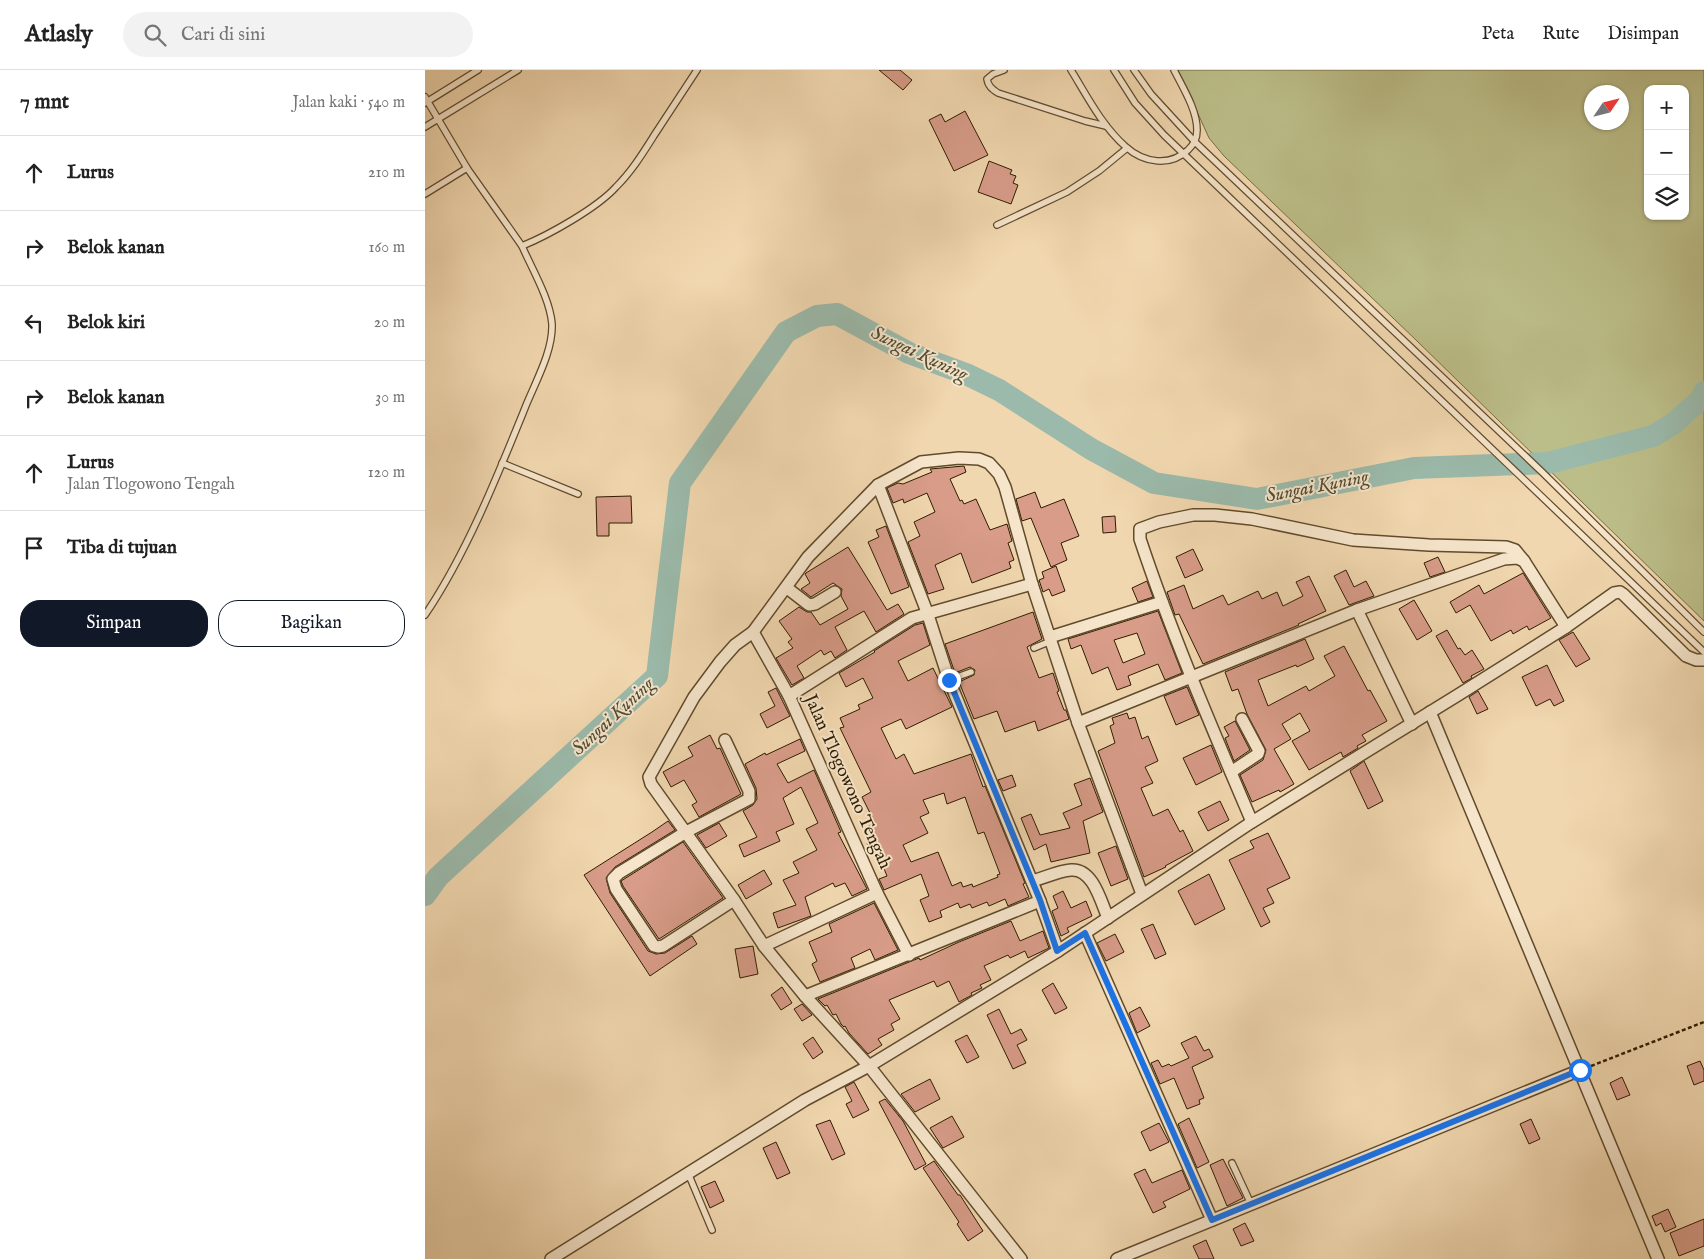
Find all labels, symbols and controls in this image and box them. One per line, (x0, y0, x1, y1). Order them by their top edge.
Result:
search box (123, 12, 473, 57)
text: Atlasly (25, 19, 93, 50)
icon: search (141, 21, 169, 49)
text: Cari di sini (181, 23, 265, 47)
text: Peta (1482, 23, 1514, 46)
text: Rute (1542, 23, 1580, 46)
text: Disimpan (1608, 23, 1679, 46)
north arrow (1584, 85, 1629, 130)
map controls (1644, 85, 1689, 220)
button: + (1644, 85, 1689, 130)
text: 7 mnt (20, 89, 69, 116)
text: Jalan kaki · 540 m (293, 93, 405, 113)
button: − (1644, 130, 1689, 175)
icon: ahead (20, 159, 48, 187)
text: Lurus (67, 161, 114, 185)
text: 210 m (368, 163, 405, 183)
button: layers (1644, 175, 1689, 220)
icon: right (20, 234, 48, 262)
text: Belok kanan (67, 236, 165, 260)
text: 160 m (369, 238, 405, 258)
icon: left (20, 309, 48, 337)
text: Belok kiri (67, 311, 145, 335)
text: 20 m (374, 313, 405, 333)
water label: Sungai Kuning (867, 321, 972, 387)
icon: right (20, 384, 48, 412)
text: Belok kanan (67, 386, 165, 410)
text: 30 m (375, 388, 405, 408)
text: Lurus (67, 451, 114, 475)
icon: ahead (20, 459, 48, 487)
text: 120 m (368, 463, 405, 483)
water label: Sungai Kuning (1264, 465, 1371, 509)
text: Jalan Tlogowono Tengah (67, 475, 235, 495)
icon: arrive (20, 534, 48, 562)
text: Tiba di tujuan (67, 536, 177, 560)
button: Simpan (20, 600, 208, 647)
button: Bagikan (218, 600, 405, 647)
route end (938, 669, 961, 692)
water label: Sungai Kuning (567, 672, 660, 761)
street label: Jalan Tlogowono Tengah (797, 689, 896, 873)
route start (1569, 1059, 1592, 1082)

